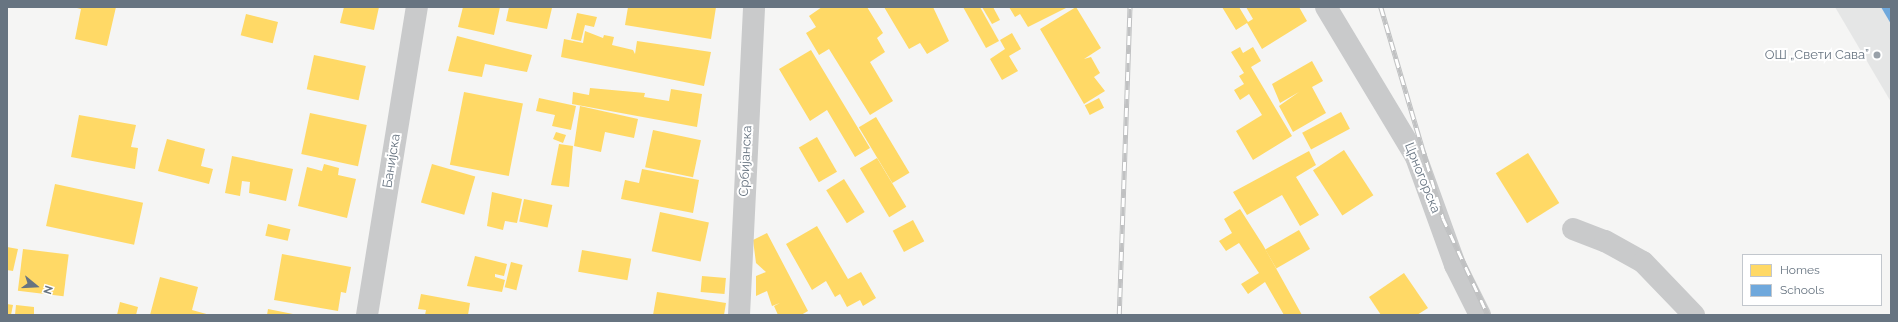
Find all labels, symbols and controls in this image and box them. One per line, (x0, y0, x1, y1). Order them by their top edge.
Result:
place label: ОШ „Свети Сава” (1765, 47, 1869, 63)
marker: ОШ „Свети Сава” (1872, 50, 1882, 60)
street label: Србијанска (736, 125, 756, 197)
street label: Банијска (380, 133, 404, 189)
street label: Црногорска (1401, 140, 1443, 216)
legend (1742, 254, 1882, 306)
text: Homes (1780, 263, 1820, 277)
north arrow (16, 266, 56, 306)
text: Schools (1780, 283, 1824, 297)
text: N (40, 284, 55, 296)

